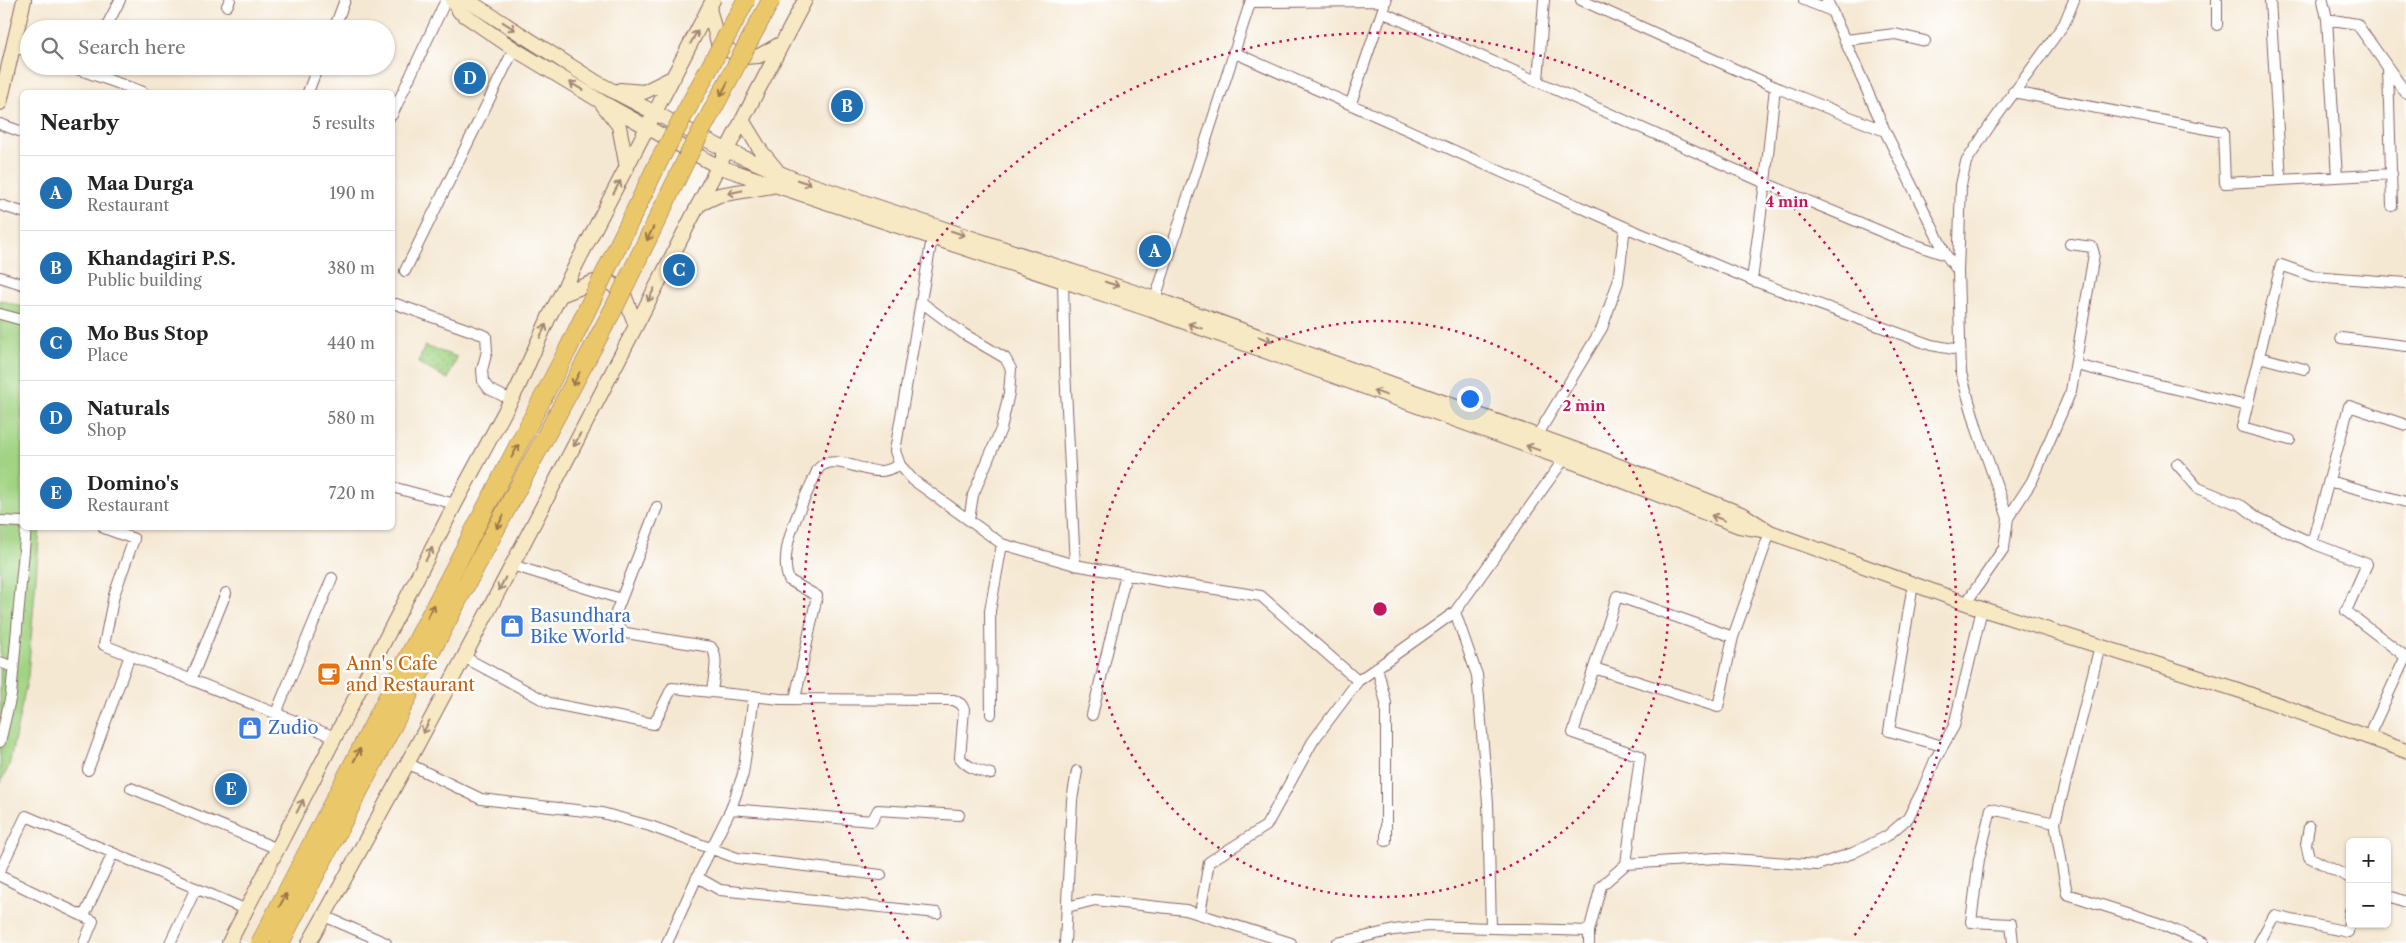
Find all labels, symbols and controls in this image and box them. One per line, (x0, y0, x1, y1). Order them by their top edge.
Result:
search box (20, 20, 395, 75)
one-way arrow (501, 21, 515, 31)
one-way arrow (690, 30, 699, 45)
icon: search (38, 34, 66, 62)
text: Search here (78, 36, 186, 59)
pin: D (454, 59, 486, 97)
one-way arrow (570, 81, 584, 91)
one-way arrow (719, 82, 729, 97)
pin: B (831, 87, 863, 125)
text: Nearby (40, 110, 119, 135)
text: 5 results (312, 113, 375, 133)
text: Maa Durga (87, 172, 194, 195)
one-way arrow (795, 178, 811, 188)
one-way arrow (613, 180, 622, 195)
text: A (50, 183, 62, 203)
text: 190 m (330, 183, 375, 203)
one-way arrow (728, 188, 744, 198)
text: 4 min (1765, 192, 1809, 211)
text: Restaurant (87, 195, 169, 215)
one-way arrow (645, 227, 655, 242)
one-way arrow (950, 229, 966, 239)
pin: A (1139, 232, 1171, 270)
text: Khandagiri P.S. (87, 247, 236, 270)
pin: C (663, 251, 695, 289)
text: B (50, 258, 62, 278)
text: 380 m (327, 258, 375, 278)
text: Public building (87, 270, 202, 290)
one-way arrow (1104, 280, 1120, 290)
one-way arrow (646, 287, 655, 302)
one-way arrow (1187, 321, 1203, 330)
text: Mo Bus Stop (87, 322, 208, 345)
one-way arrow (538, 324, 548, 339)
text: C (50, 333, 62, 353)
text: 440 m (327, 333, 375, 353)
one-way arrow (1257, 335, 1273, 344)
text: Place (87, 345, 128, 365)
one-way arrow (571, 371, 581, 386)
your location (1457, 386, 1483, 412)
one-way arrow (1373, 388, 1389, 397)
text: 2 min (1562, 396, 1606, 415)
text: Naturals (87, 397, 170, 420)
text: D (49, 408, 63, 428)
text: 580 m (328, 408, 375, 428)
text: Shop (87, 420, 126, 440)
one-way arrow (572, 432, 582, 447)
one-way arrow (1526, 443, 1542, 452)
one-way arrow (511, 444, 520, 459)
text: Domino's (87, 472, 179, 495)
text: E (50, 483, 62, 503)
text: 720 m (329, 483, 375, 503)
text: Restaurant (87, 495, 169, 515)
one-way arrow (1711, 513, 1726, 522)
one-way arrow (495, 515, 505, 530)
one-way arrow (425, 547, 434, 562)
one-way arrow (497, 576, 506, 591)
centre of rings (1371, 600, 1389, 618)
one-way arrow (427, 604, 436, 619)
place label: Basundhara Bike World (530, 605, 631, 648)
shop icon: Basundhara Bike World (499, 613, 525, 639)
place label: Ann's Cafe and Restaurant (345, 653, 476, 696)
cafe icon: Ann's Cafe and Restaurant (316, 661, 342, 687)
shop icon: Zudio (237, 715, 263, 741)
place label: Zudio (268, 717, 319, 739)
one-way arrow (421, 720, 431, 735)
one-way arrow (352, 748, 362, 763)
pin: E (215, 770, 247, 808)
one-way arrow (295, 798, 305, 813)
map controls (2346, 838, 2391, 928)
button: + (2346, 838, 2391, 883)
button: − (2346, 883, 2391, 928)
one-way arrow (279, 893, 288, 908)

